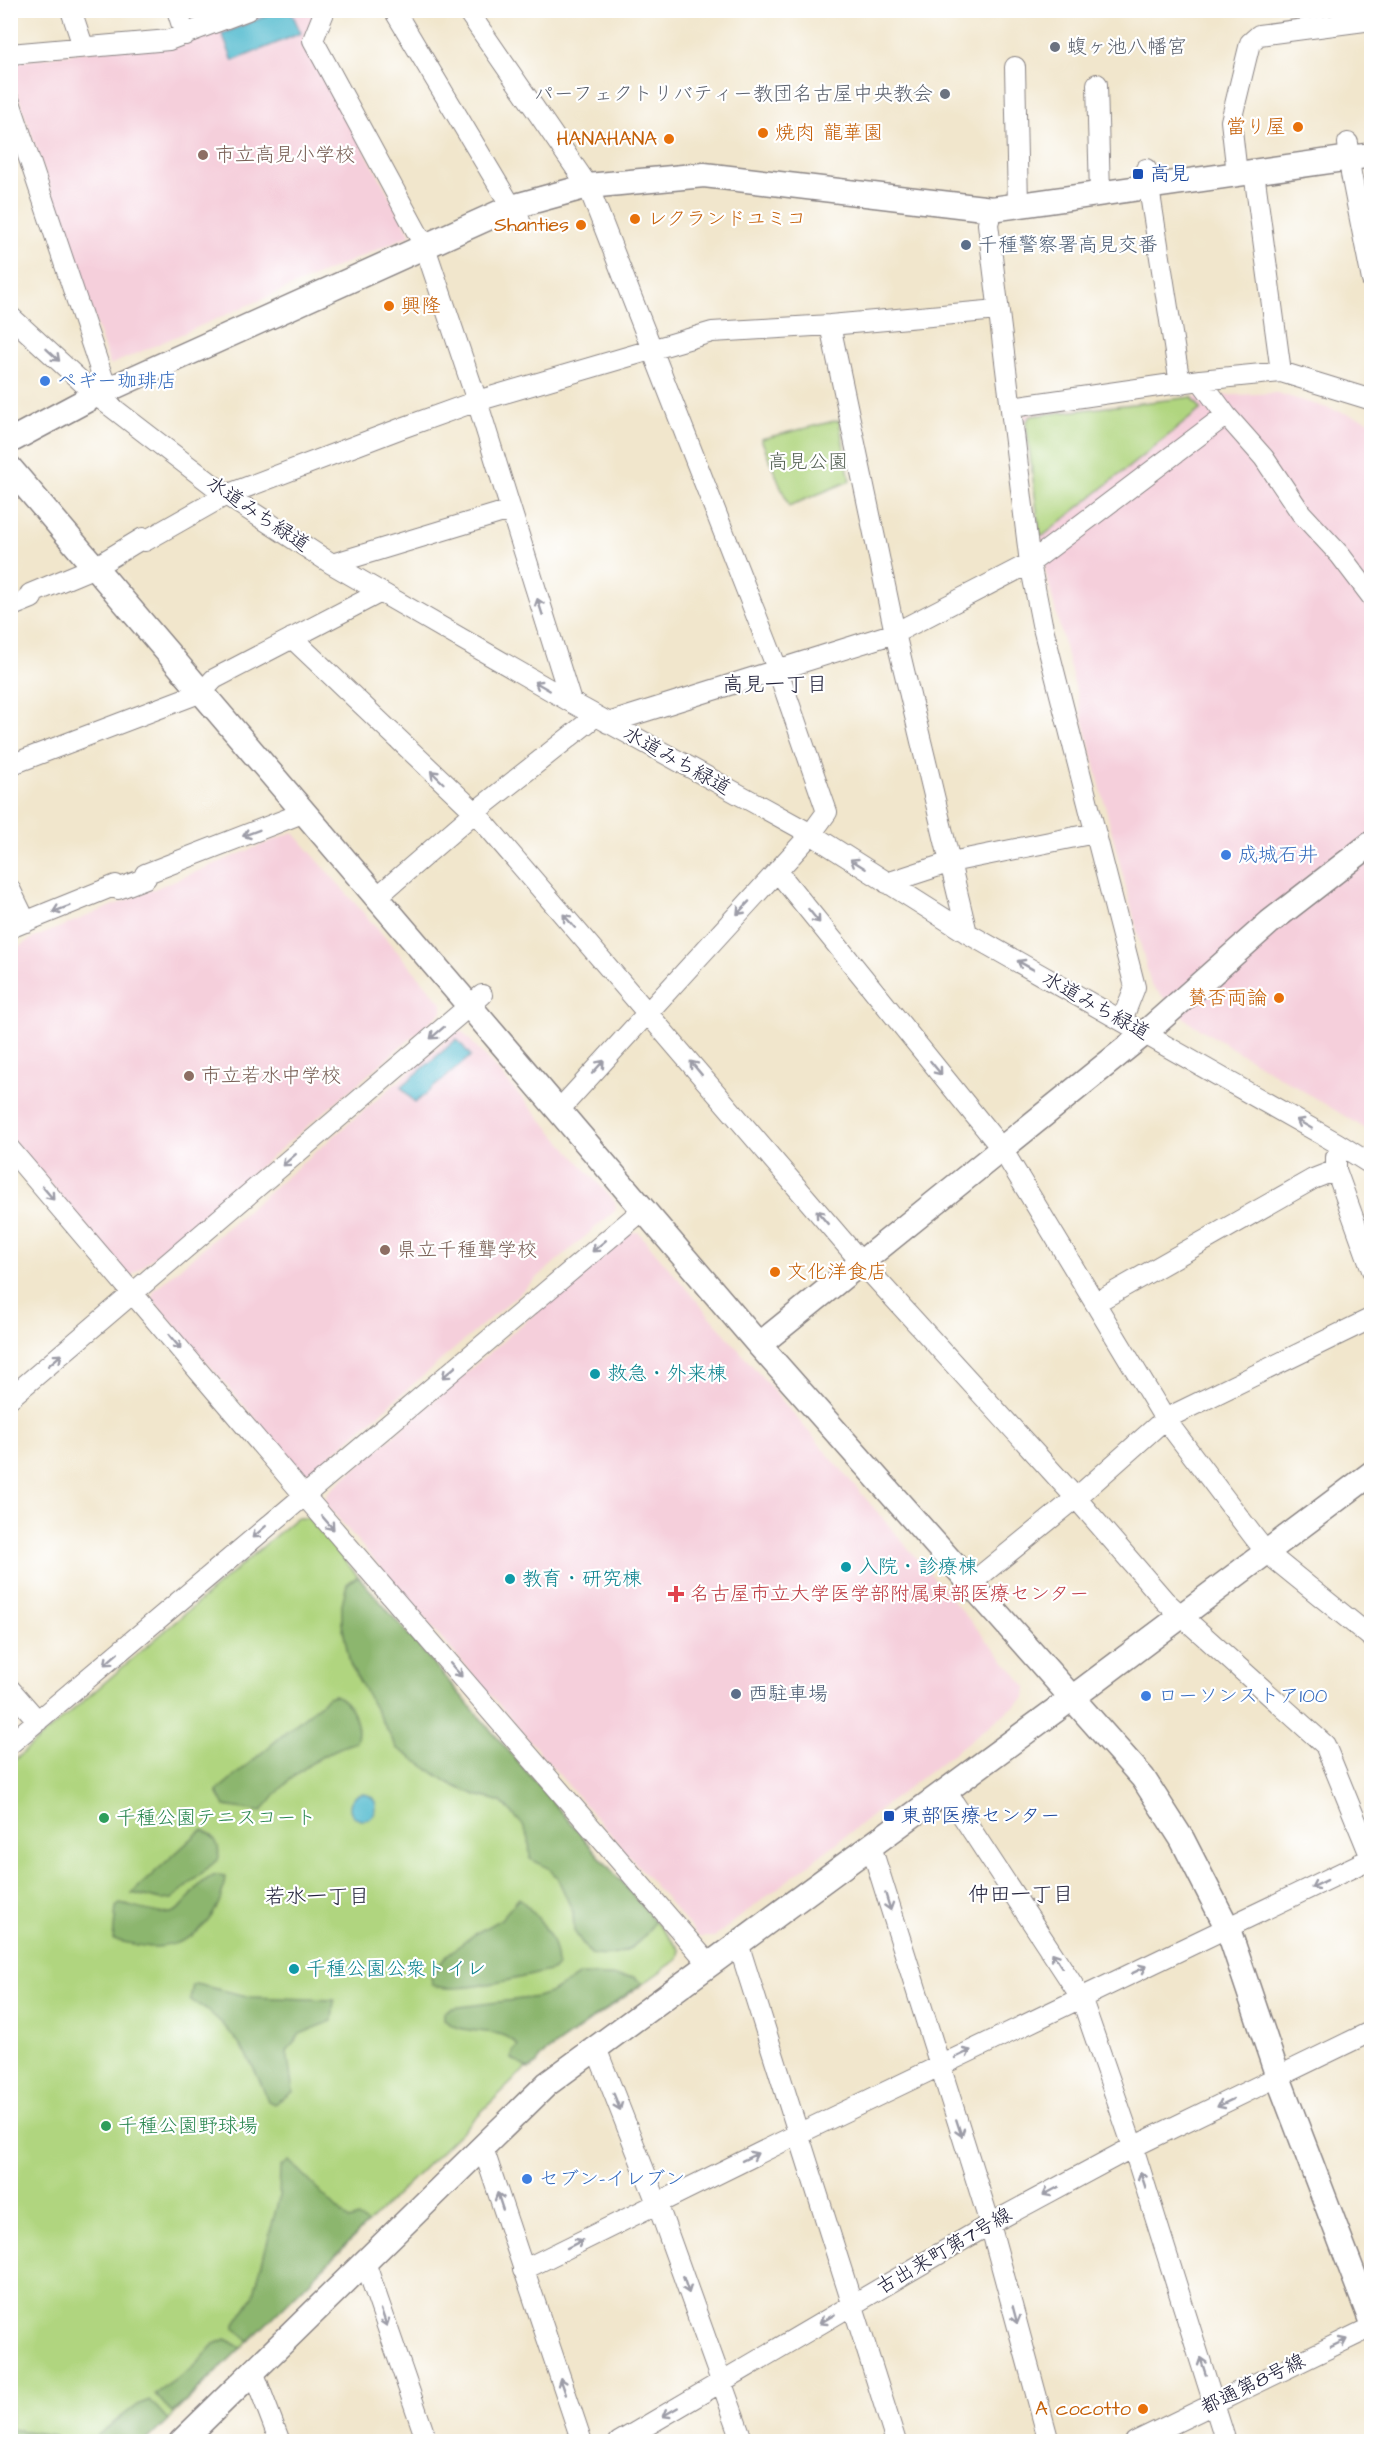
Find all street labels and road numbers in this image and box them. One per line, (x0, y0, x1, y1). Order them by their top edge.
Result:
street label: 水道みち緑道 (201, 469, 315, 559)
street label: 水道みち緑道 (618, 720, 736, 802)
street label: 水道みち緑道 (1037, 965, 1155, 1047)
street label: 古出来町第7号線 (871, 2201, 1017, 2301)
street label: 都通第8号線 (1196, 2347, 1310, 2421)

